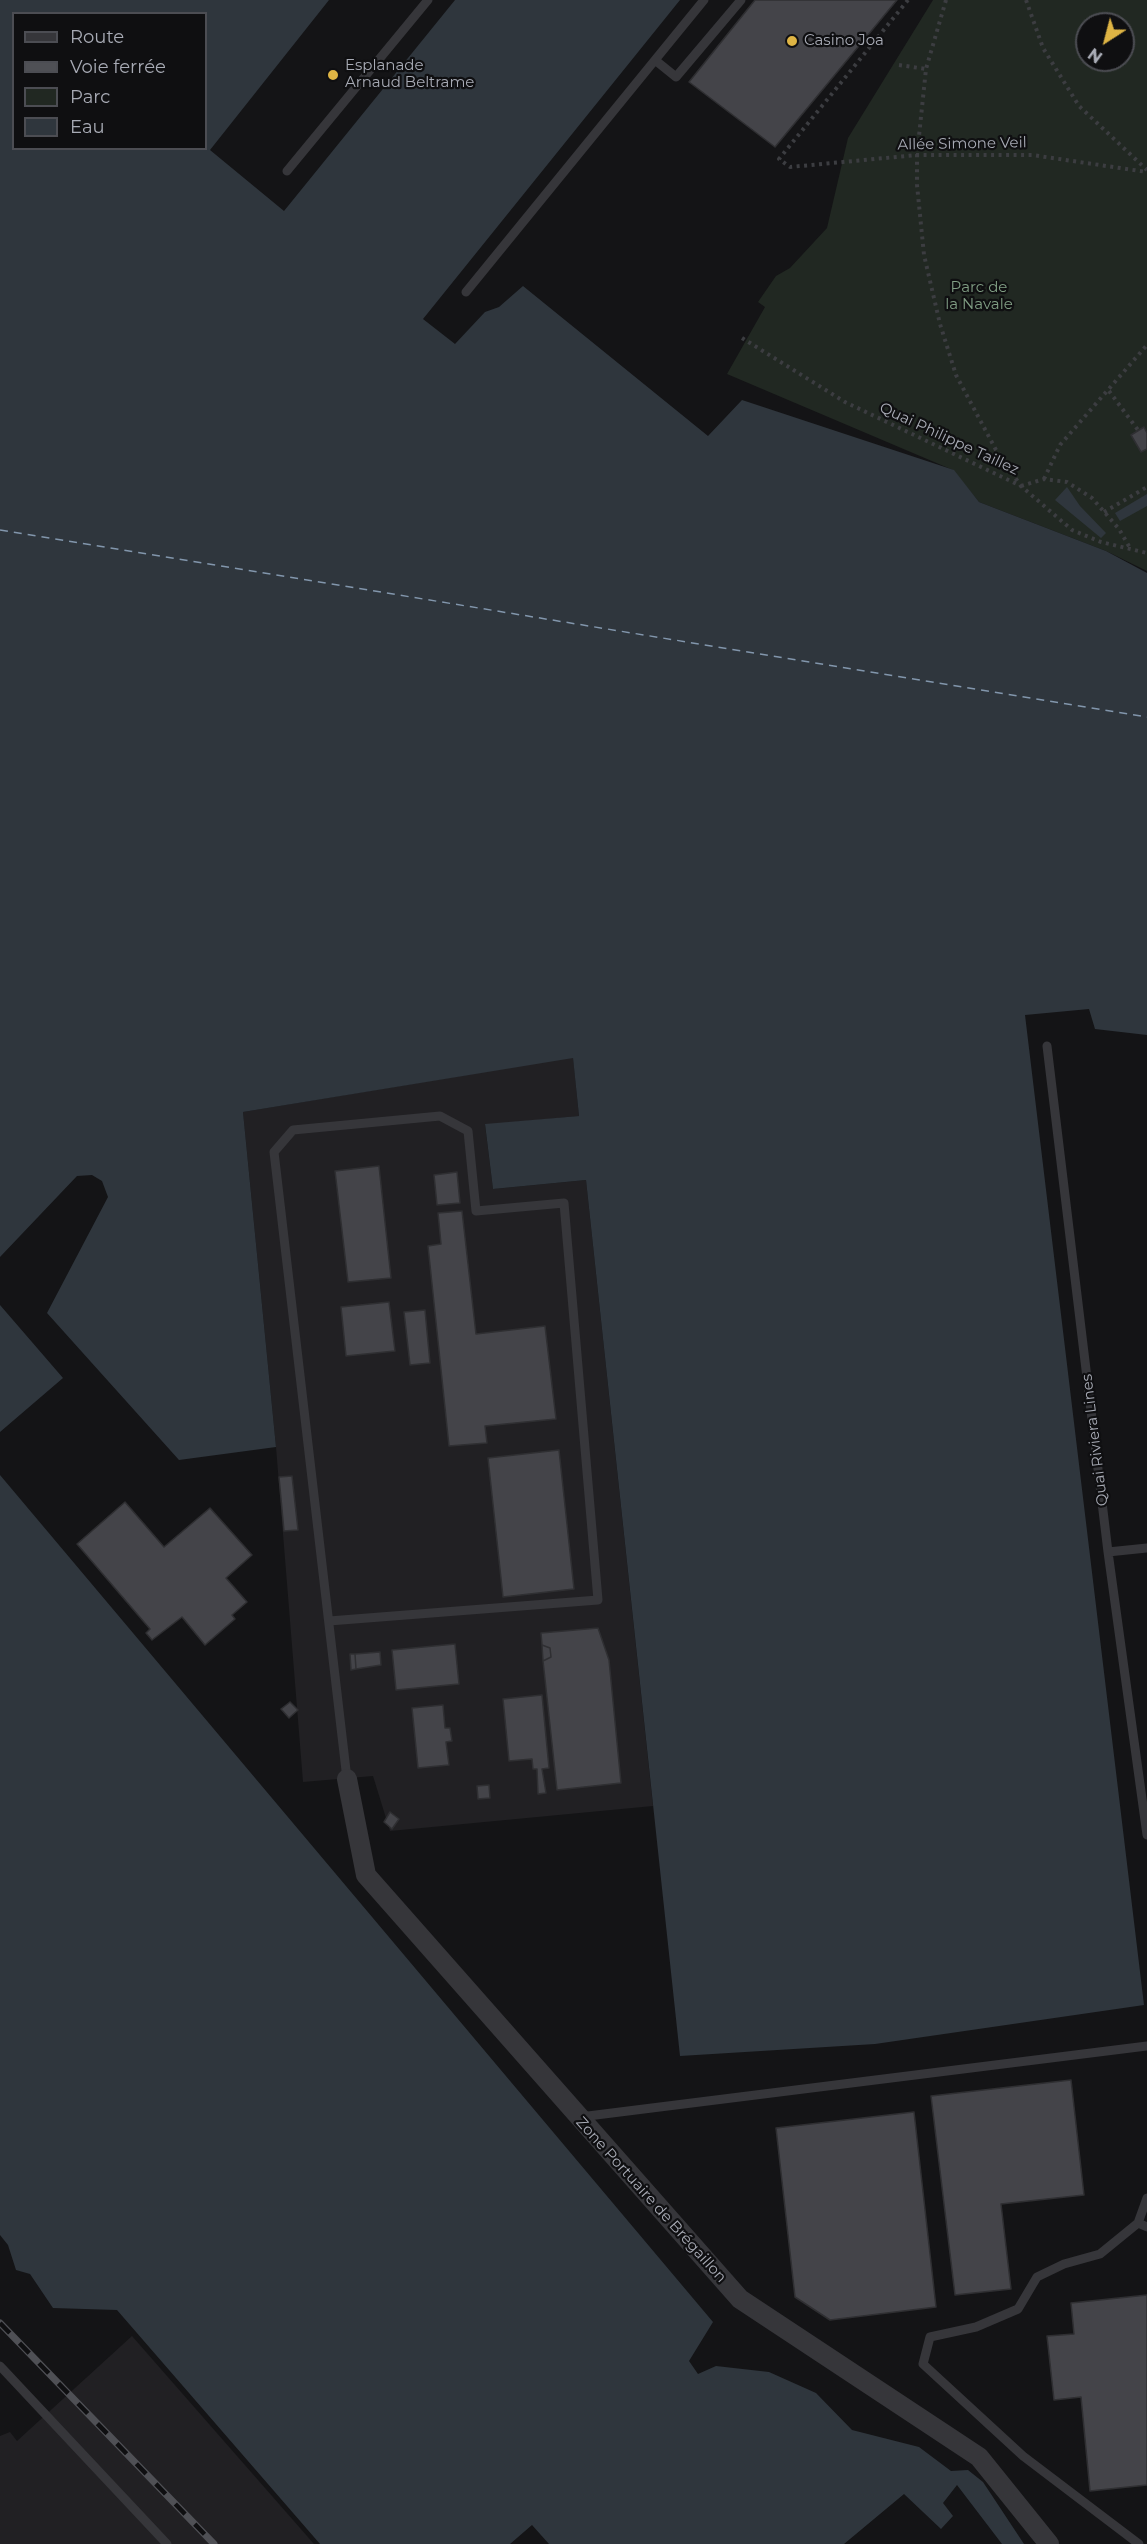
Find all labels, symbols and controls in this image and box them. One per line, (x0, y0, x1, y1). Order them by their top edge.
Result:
legend (12, 12, 207, 150)
north arrow (1075, 12, 1135, 72)
text: Route (70, 26, 124, 48)
place label: Casino Joa (804, 32, 884, 50)
marker: Casino Joa (785, 34, 799, 48)
text: N (1084, 44, 1106, 67)
text: Voie ferrée (70, 56, 166, 78)
place label: Esplanade Arnaud Beltrame (345, 57, 474, 92)
marker: Esplanade Arnaud Beltrame (326, 68, 340, 82)
text: Parc (70, 86, 110, 108)
text: Eau (70, 116, 105, 138)
street label: Allée Simone Veil (897, 134, 1027, 154)
park label: Parc de la Navale (945, 279, 1013, 314)
street label: Quai Philippe Taillez (876, 399, 1022, 479)
street label: Quai Riviera Lines (1078, 1373, 1112, 1507)
street label: Zone Portuaire de Brégaillon (572, 2114, 730, 2286)

